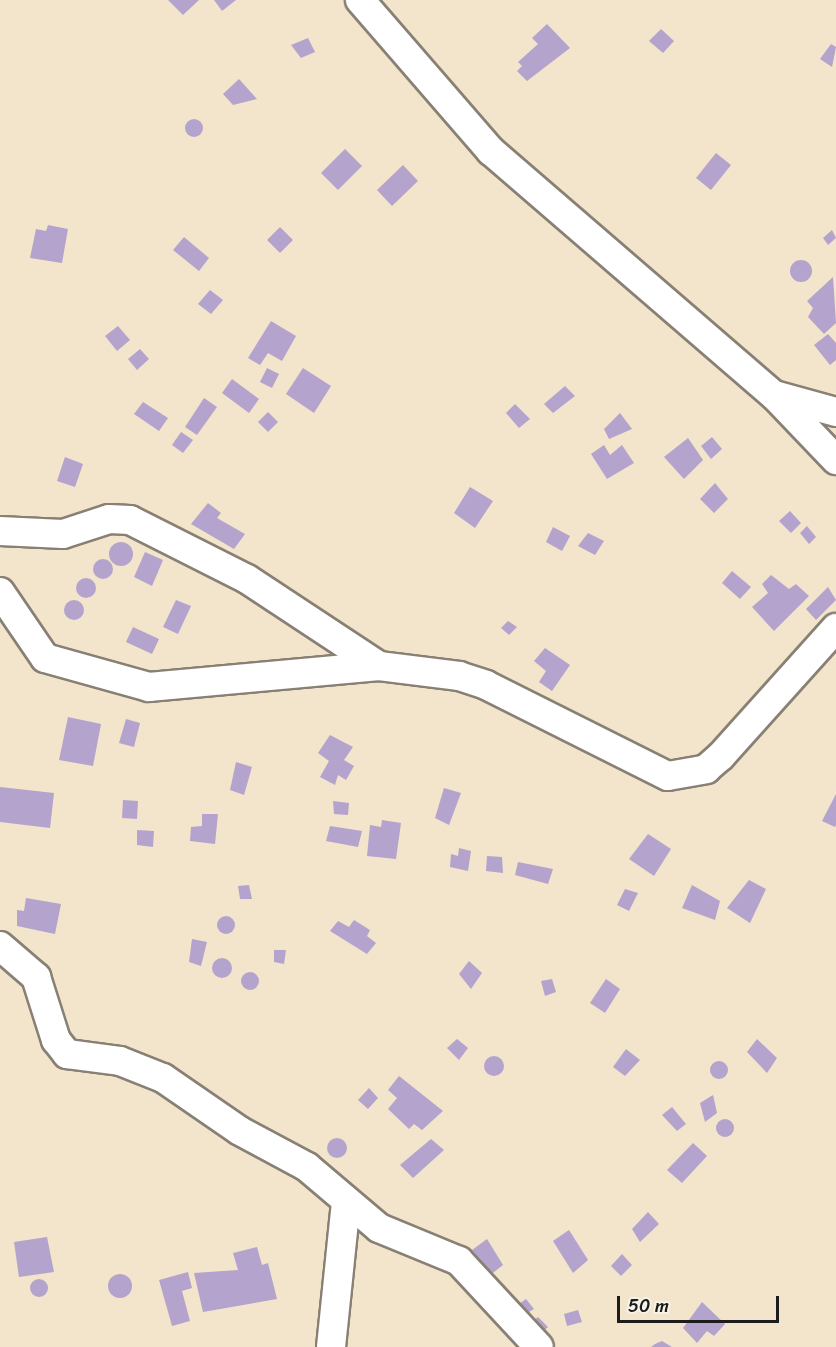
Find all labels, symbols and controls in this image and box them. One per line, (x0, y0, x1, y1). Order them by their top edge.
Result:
scale bar (620, 1284, 782, 1322)
text: 50 m (628, 1290, 669, 1322)

